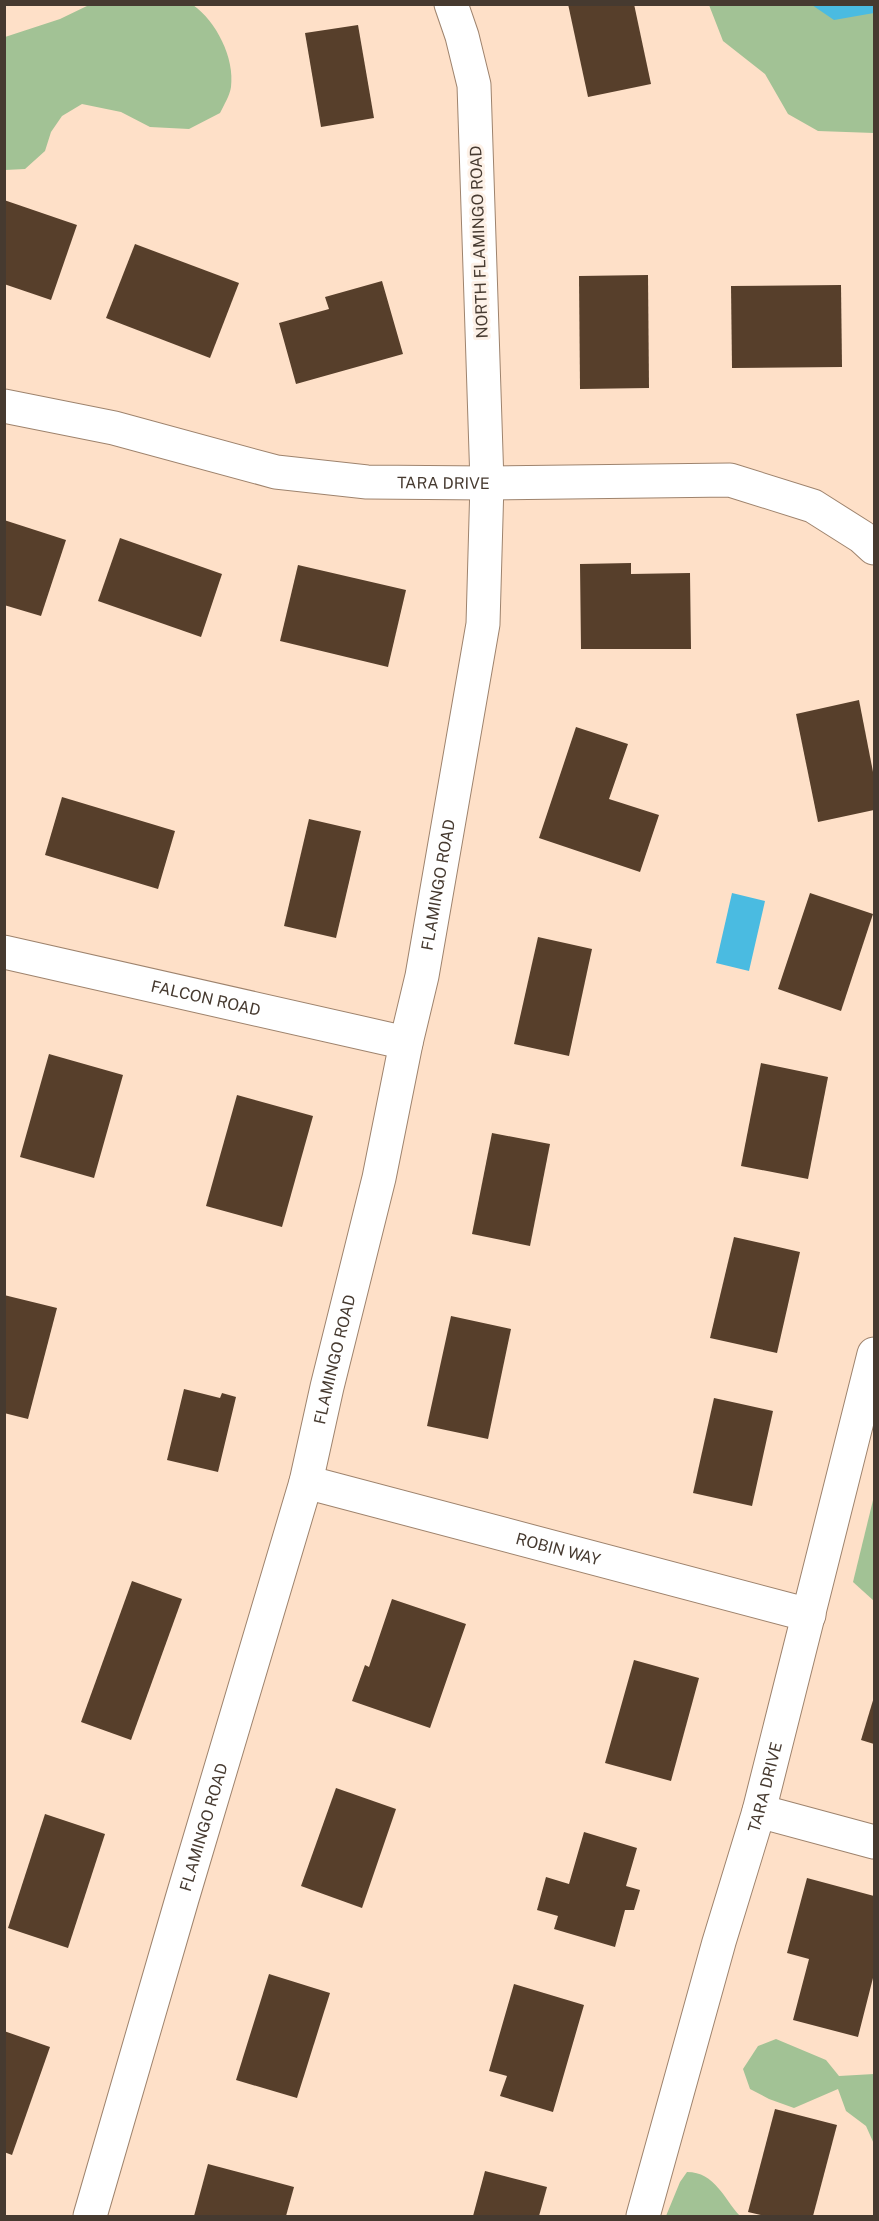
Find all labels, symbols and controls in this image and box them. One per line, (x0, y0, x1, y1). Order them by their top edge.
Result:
street label: NORTH FLAMINGO ROAD (466, 145, 492, 339)
street label: TARA DRIVE (397, 473, 490, 493)
street label: FLAMINGO ROAD (417, 818, 459, 952)
street label: FALCON ROAD (149, 976, 263, 1019)
street label: FLAMINGO ROAD (310, 1292, 359, 1426)
street label: ROBIN WAY (514, 1528, 603, 1569)
street label: TARA DRIVE (744, 1740, 786, 1835)
street label: FLAMINGO ROAD (175, 1761, 231, 1894)

